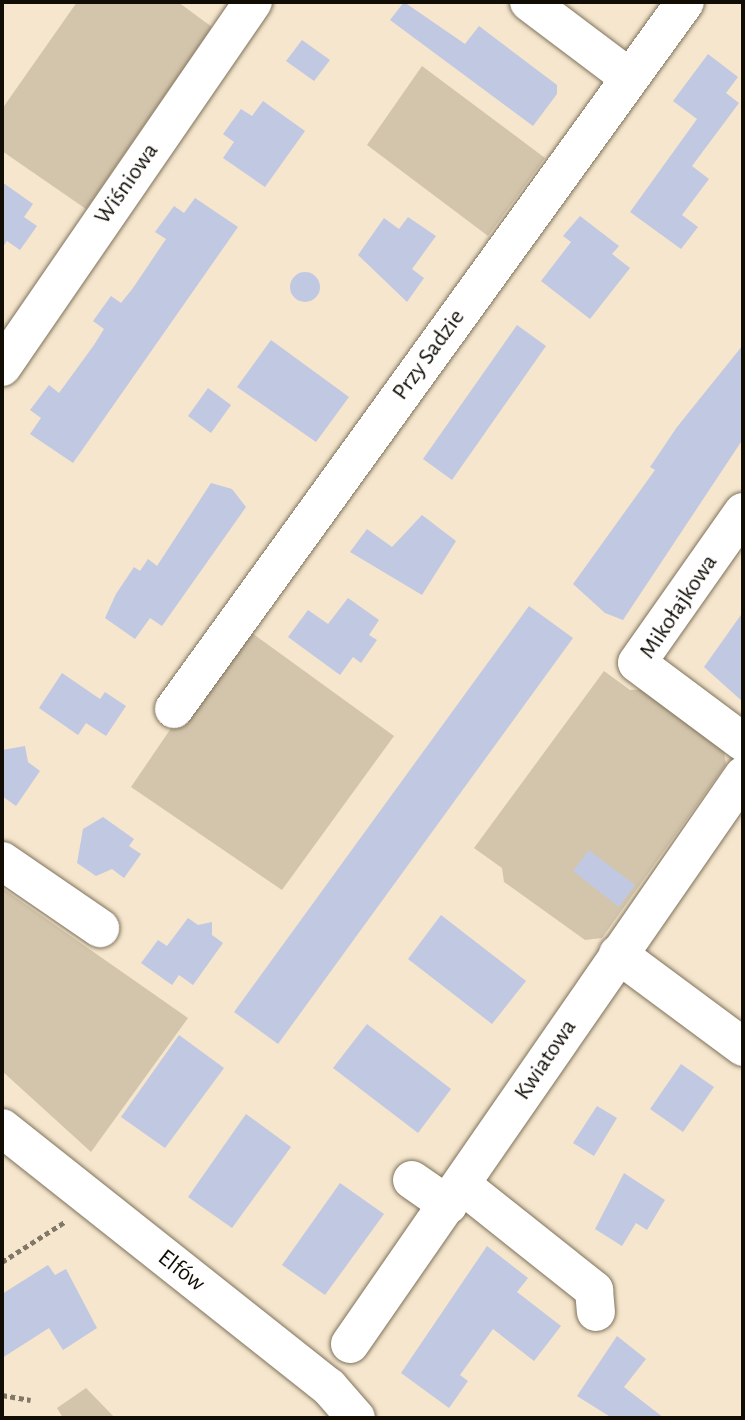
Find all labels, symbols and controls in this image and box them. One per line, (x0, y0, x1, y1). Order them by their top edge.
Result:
street label: Wiśniowa (89, 138, 165, 230)
street label: Przy Sadzie (386, 304, 472, 406)
street label: Mikołajkowa (634, 549, 724, 665)
street label: Kwiatowa (509, 1014, 583, 1106)
street label: Elfów (152, 1244, 210, 1298)

